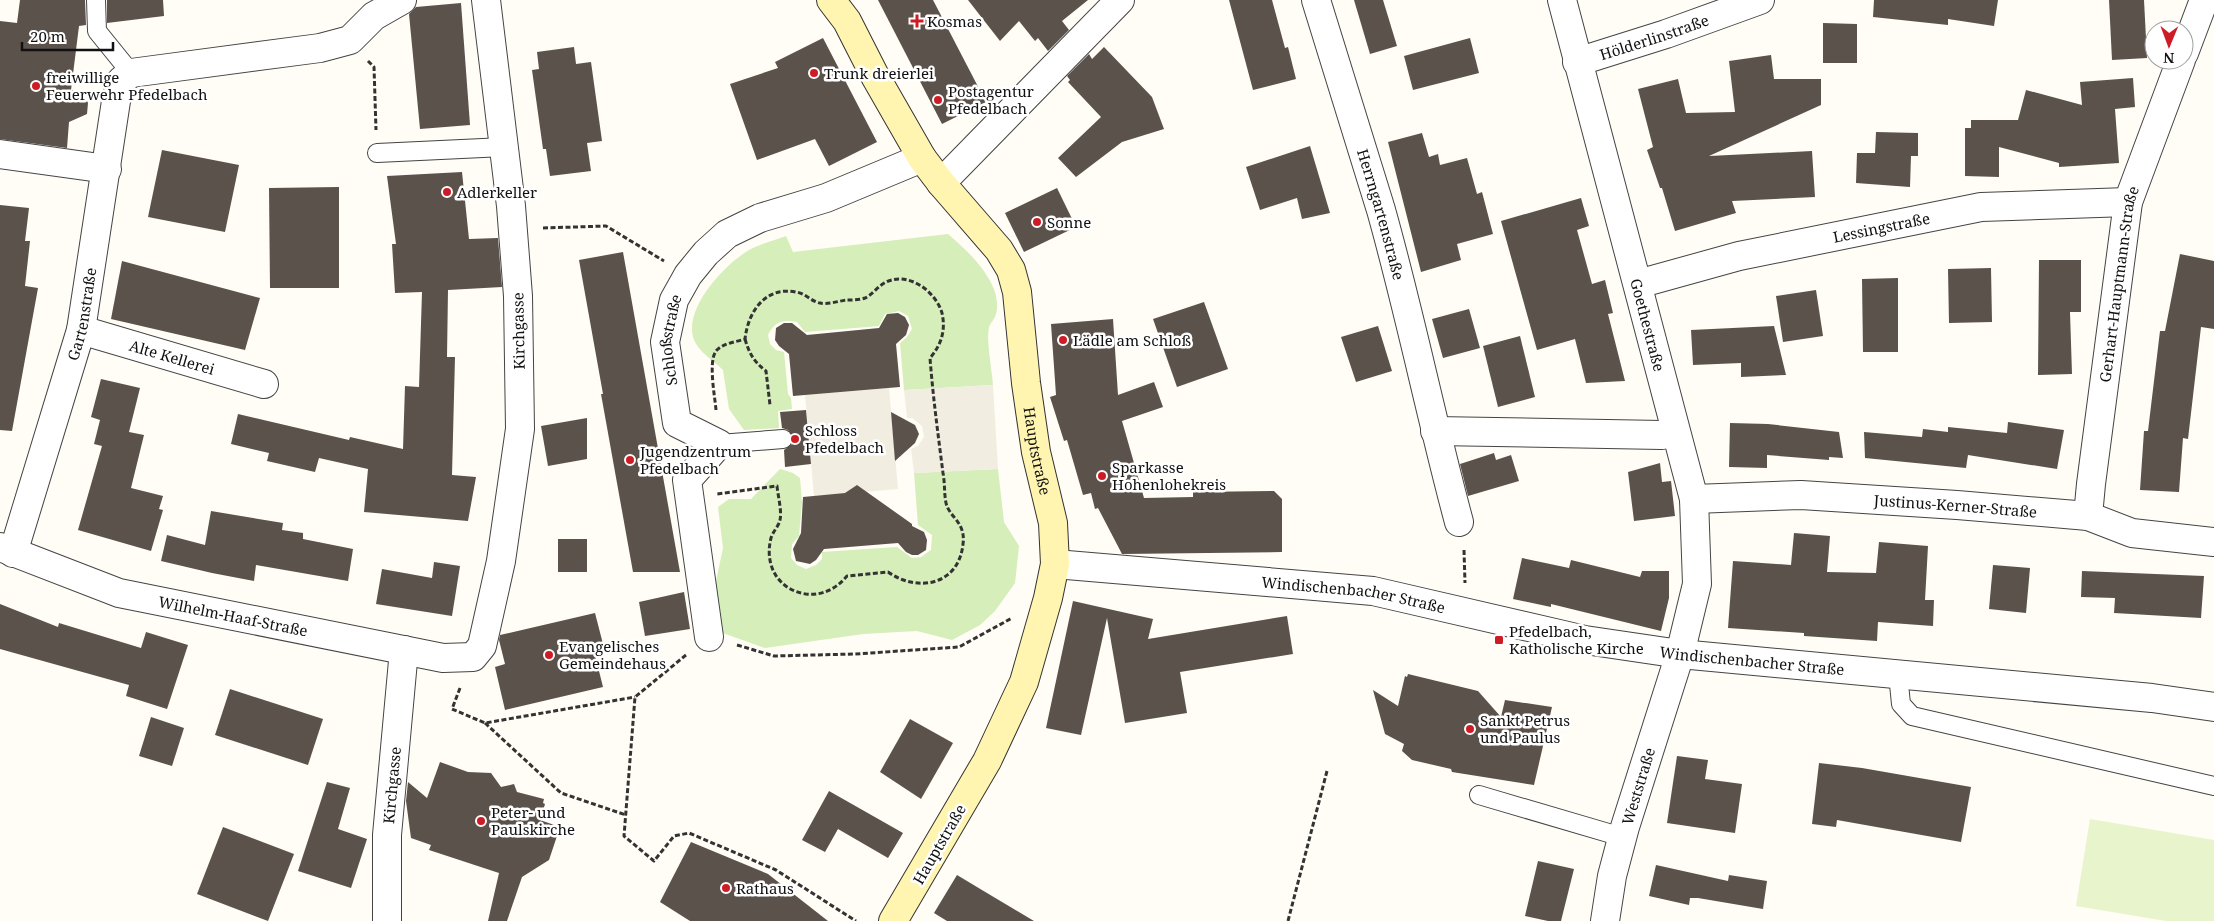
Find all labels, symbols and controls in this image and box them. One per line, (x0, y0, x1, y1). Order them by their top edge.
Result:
street label: Hölderlinstraße (1597, 9, 1711, 64)
place label: Kosmas (927, 11, 982, 31)
marker: Kosmas (911, 15, 923, 27)
scale bar (22, 20, 114, 52)
north arrow (2144, 20, 2194, 70)
text: 20 m (30, 26, 65, 46)
text: N (2163, 49, 2174, 68)
place label: Trunk dreierlei (824, 63, 934, 83)
place label: freiwillige Feuerwehr Pfedelbach (46, 67, 208, 104)
marker: Trunk dreierlei (808, 67, 820, 79)
marker: freiwillige Feuerwehr Pfedelbach (30, 80, 42, 92)
place label: Postagentur Pfedelbach (948, 81, 1034, 118)
marker: Postagentur Pfedelbach (932, 94, 944, 106)
street label: Herrngartenstraße (1353, 146, 1409, 282)
place label: Adlerkeller (457, 182, 537, 202)
street label: Gerhart-Hauptmann-Straße (2094, 183, 2143, 383)
marker: Adlerkeller (441, 186, 453, 198)
street label: Lessingstraße (1831, 208, 1932, 247)
place label: Sonne (1047, 212, 1091, 232)
marker: Sonne (1031, 216, 1043, 228)
street label: Gartenstraße (62, 266, 100, 363)
street label: Goethestraße (1626, 276, 1670, 373)
street label: Schloßstraße (654, 290, 686, 387)
street label: Kirchgasse (507, 292, 529, 370)
place label: Lädle am Schloß (1073, 330, 1191, 350)
marker: Lädle am Schloß (1057, 334, 1069, 346)
street label: Alte Kellerei (127, 335, 217, 379)
street label: Hauptstraße (1020, 405, 1056, 497)
place label: Schloss Pfedelbach (805, 420, 885, 457)
marker: Schloss Pfedelbach (789, 433, 801, 445)
place label: Jugendzentrum Pfedelbach (639, 441, 751, 478)
marker: Jugendzentrum Pfedelbach (624, 454, 636, 466)
place label: Sparkasse Hohenlohekreis (1112, 457, 1226, 494)
marker: Sparkasse Hohenlohekreis (1096, 470, 1108, 482)
street label: Justinus-Kerner-Straße (1872, 490, 2038, 522)
street label: Windischenbacher Straße (1261, 572, 1447, 617)
street label: Wilhelm-Haaf-Straße (157, 591, 309, 641)
place label: Pfedelbach, Katholische Kirche (1509, 621, 1644, 658)
marker: Pfedelbach, Katholische Kirche (1493, 634, 1505, 646)
place label: Evangelisches Gemeindehaus (559, 636, 666, 673)
street label: Windischenbacher Straße (1658, 641, 1845, 679)
marker: Evangelisches Gemeindehaus (543, 649, 555, 661)
place label: Sankt Petrus und Paulus (1480, 710, 1570, 747)
marker: Sankt Petrus und Paulus (1464, 723, 1476, 735)
street label: Weststraße (1617, 745, 1659, 827)
street label: Kirchgasse (378, 746, 405, 825)
street label: Hauptstraße (908, 800, 970, 888)
place label: Peter- und Paulskirche (491, 802, 575, 839)
marker: Peter- und Paulskirche (475, 815, 487, 827)
place label: Rathaus (736, 878, 794, 898)
marker: Rathaus (720, 882, 732, 894)

